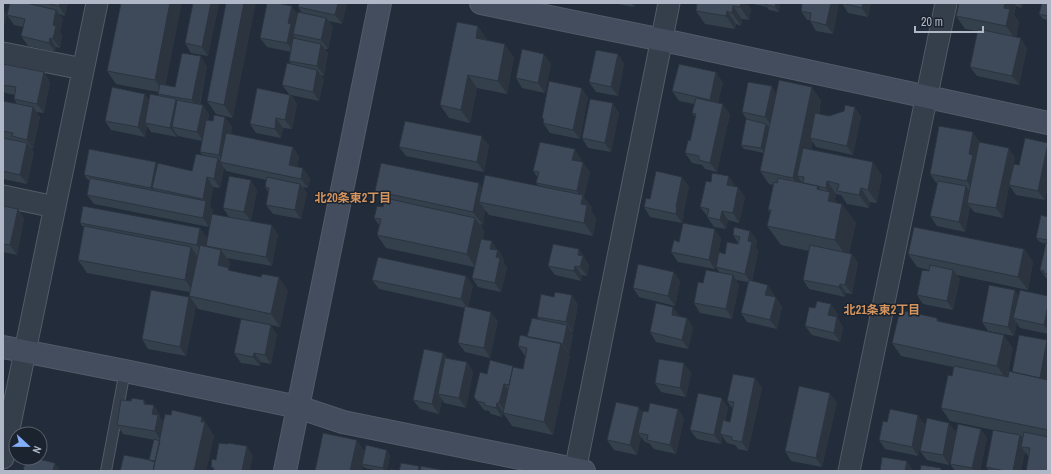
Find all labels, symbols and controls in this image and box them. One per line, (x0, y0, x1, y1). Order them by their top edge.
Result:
scale bar (915, 8, 983, 34)
text: 20 m (921, 14, 943, 30)
district label: 北20条東2丁目 (315, 190, 391, 206)
district label: 北21条東2丁目 (844, 302, 920, 318)
north arrow (8, 426, 48, 466)
text: N (30, 444, 45, 455)

